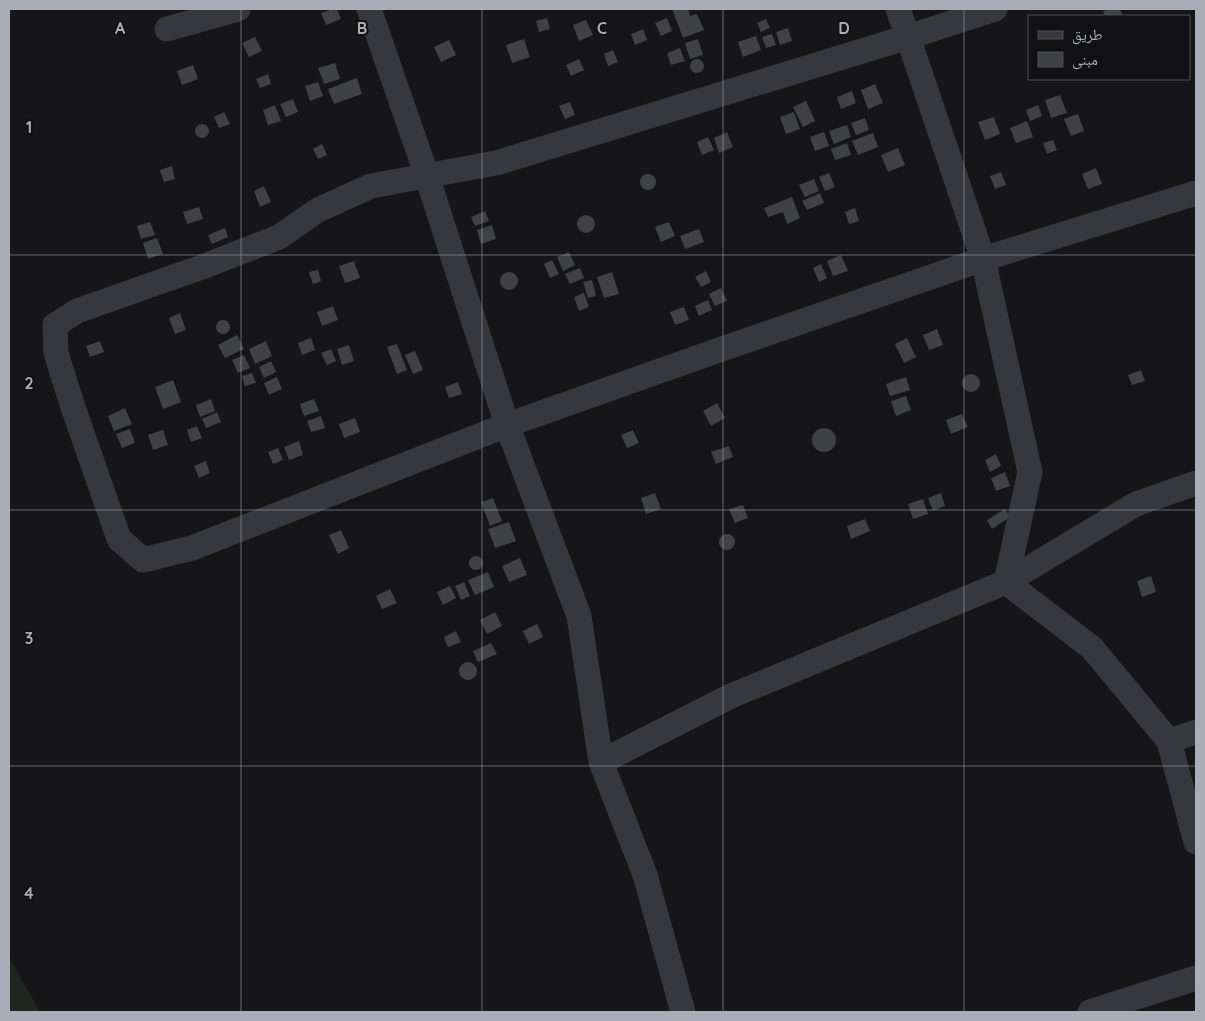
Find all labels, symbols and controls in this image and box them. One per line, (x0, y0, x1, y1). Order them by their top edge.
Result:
legend (1028, 15, 1190, 80)
text: A (115, 18, 126, 38)
text: B (357, 18, 367, 38)
text: C (597, 18, 607, 38)
text: D (838, 18, 850, 38)
text: طريق (1072, 25, 1103, 45)
text: مبنى (1072, 50, 1098, 70)
text: 1 (26, 117, 32, 137)
text: 2 (24, 373, 34, 393)
text: 3 (25, 628, 33, 648)
text: 4 (24, 883, 34, 903)

